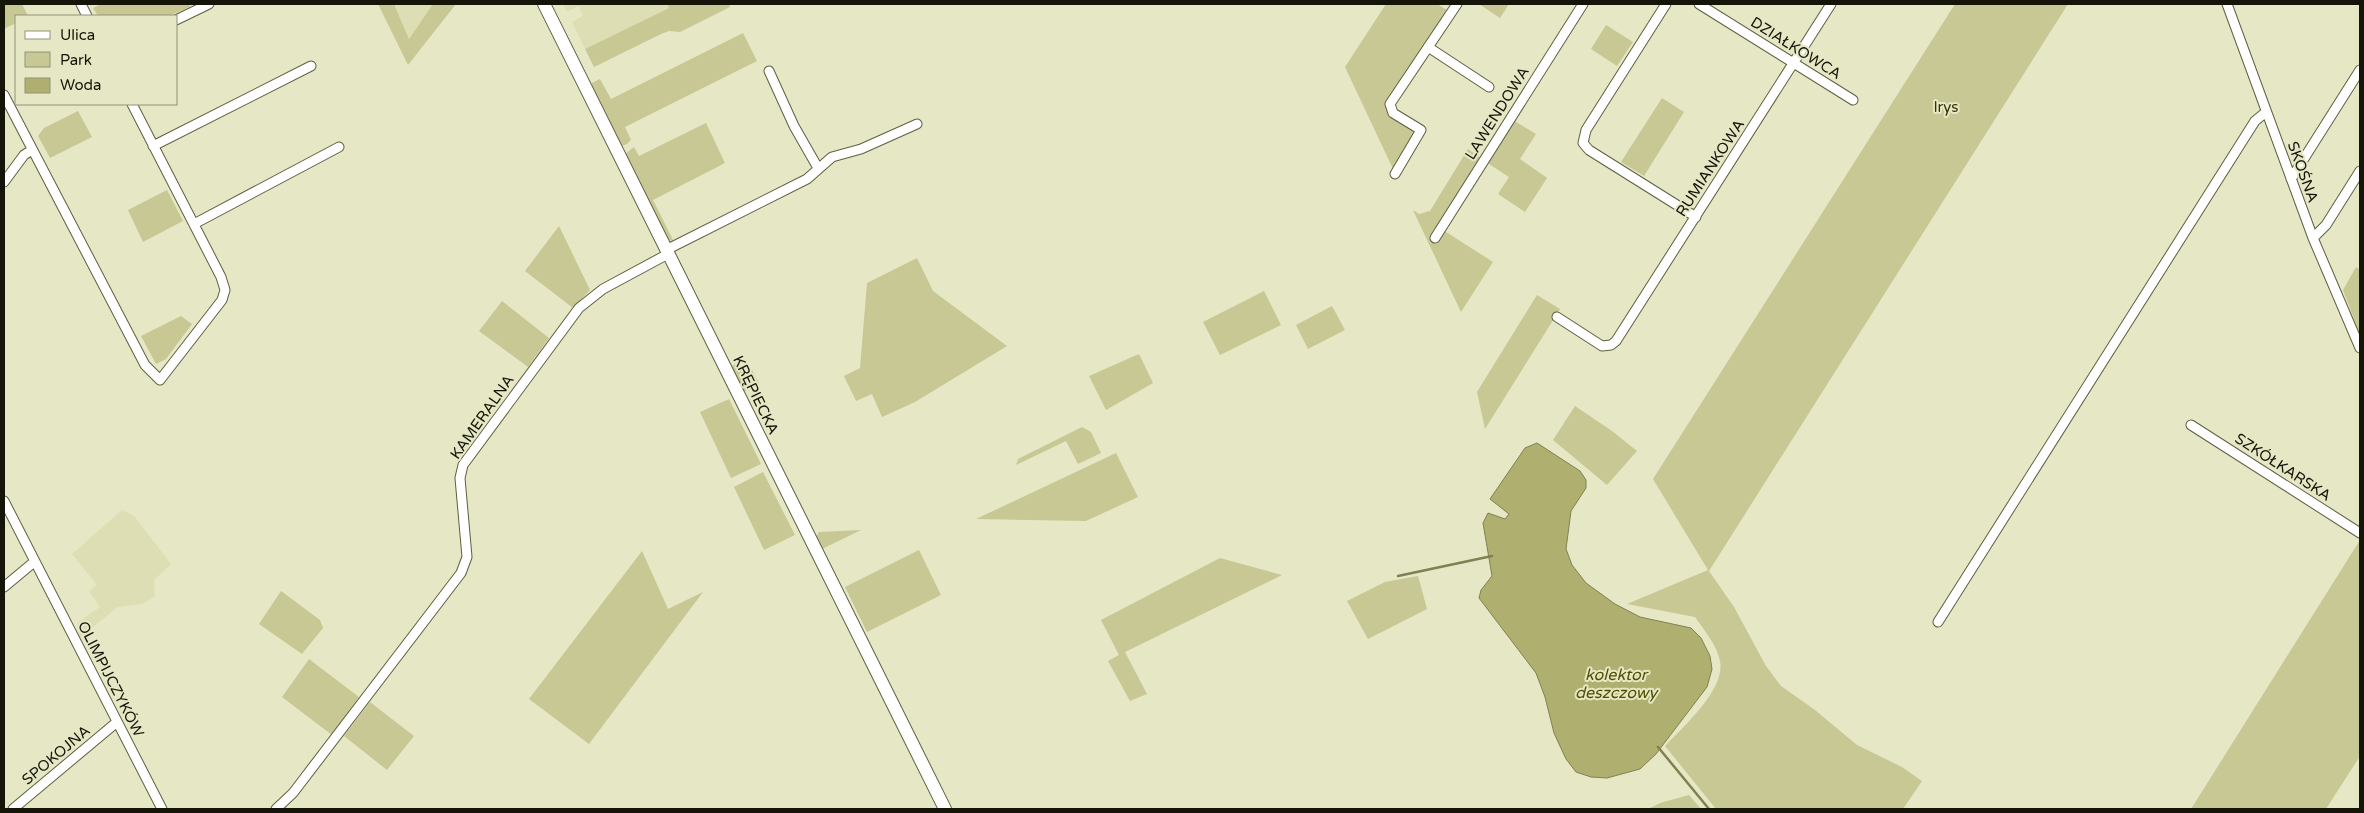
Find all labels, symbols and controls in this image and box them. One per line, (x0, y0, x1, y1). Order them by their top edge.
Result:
street label: DZIAŁKOWCA (1747, 13, 1845, 83)
legend (15, 15, 178, 105)
text: Ulica (60, 26, 95, 44)
text: Park (60, 51, 92, 69)
street label: LAWENDOWA (1461, 63, 1533, 163)
text: Woda (60, 76, 102, 94)
park label: Irys (1933, 98, 1959, 116)
street label: RUMIANKOWA (1672, 116, 1748, 220)
street label: SKOŚNA (2284, 139, 2322, 205)
street label: KRĘPIECKA (729, 353, 783, 437)
street label: KAMERALNA (446, 371, 518, 463)
street label: SZKÓŁKARSKA (2232, 429, 2334, 505)
street label: OLIMPIJCZYKÓW (74, 618, 148, 740)
water label: kolektor deszczowy (1575, 665, 1659, 703)
street label: SPOKOJNA (18, 721, 94, 789)

